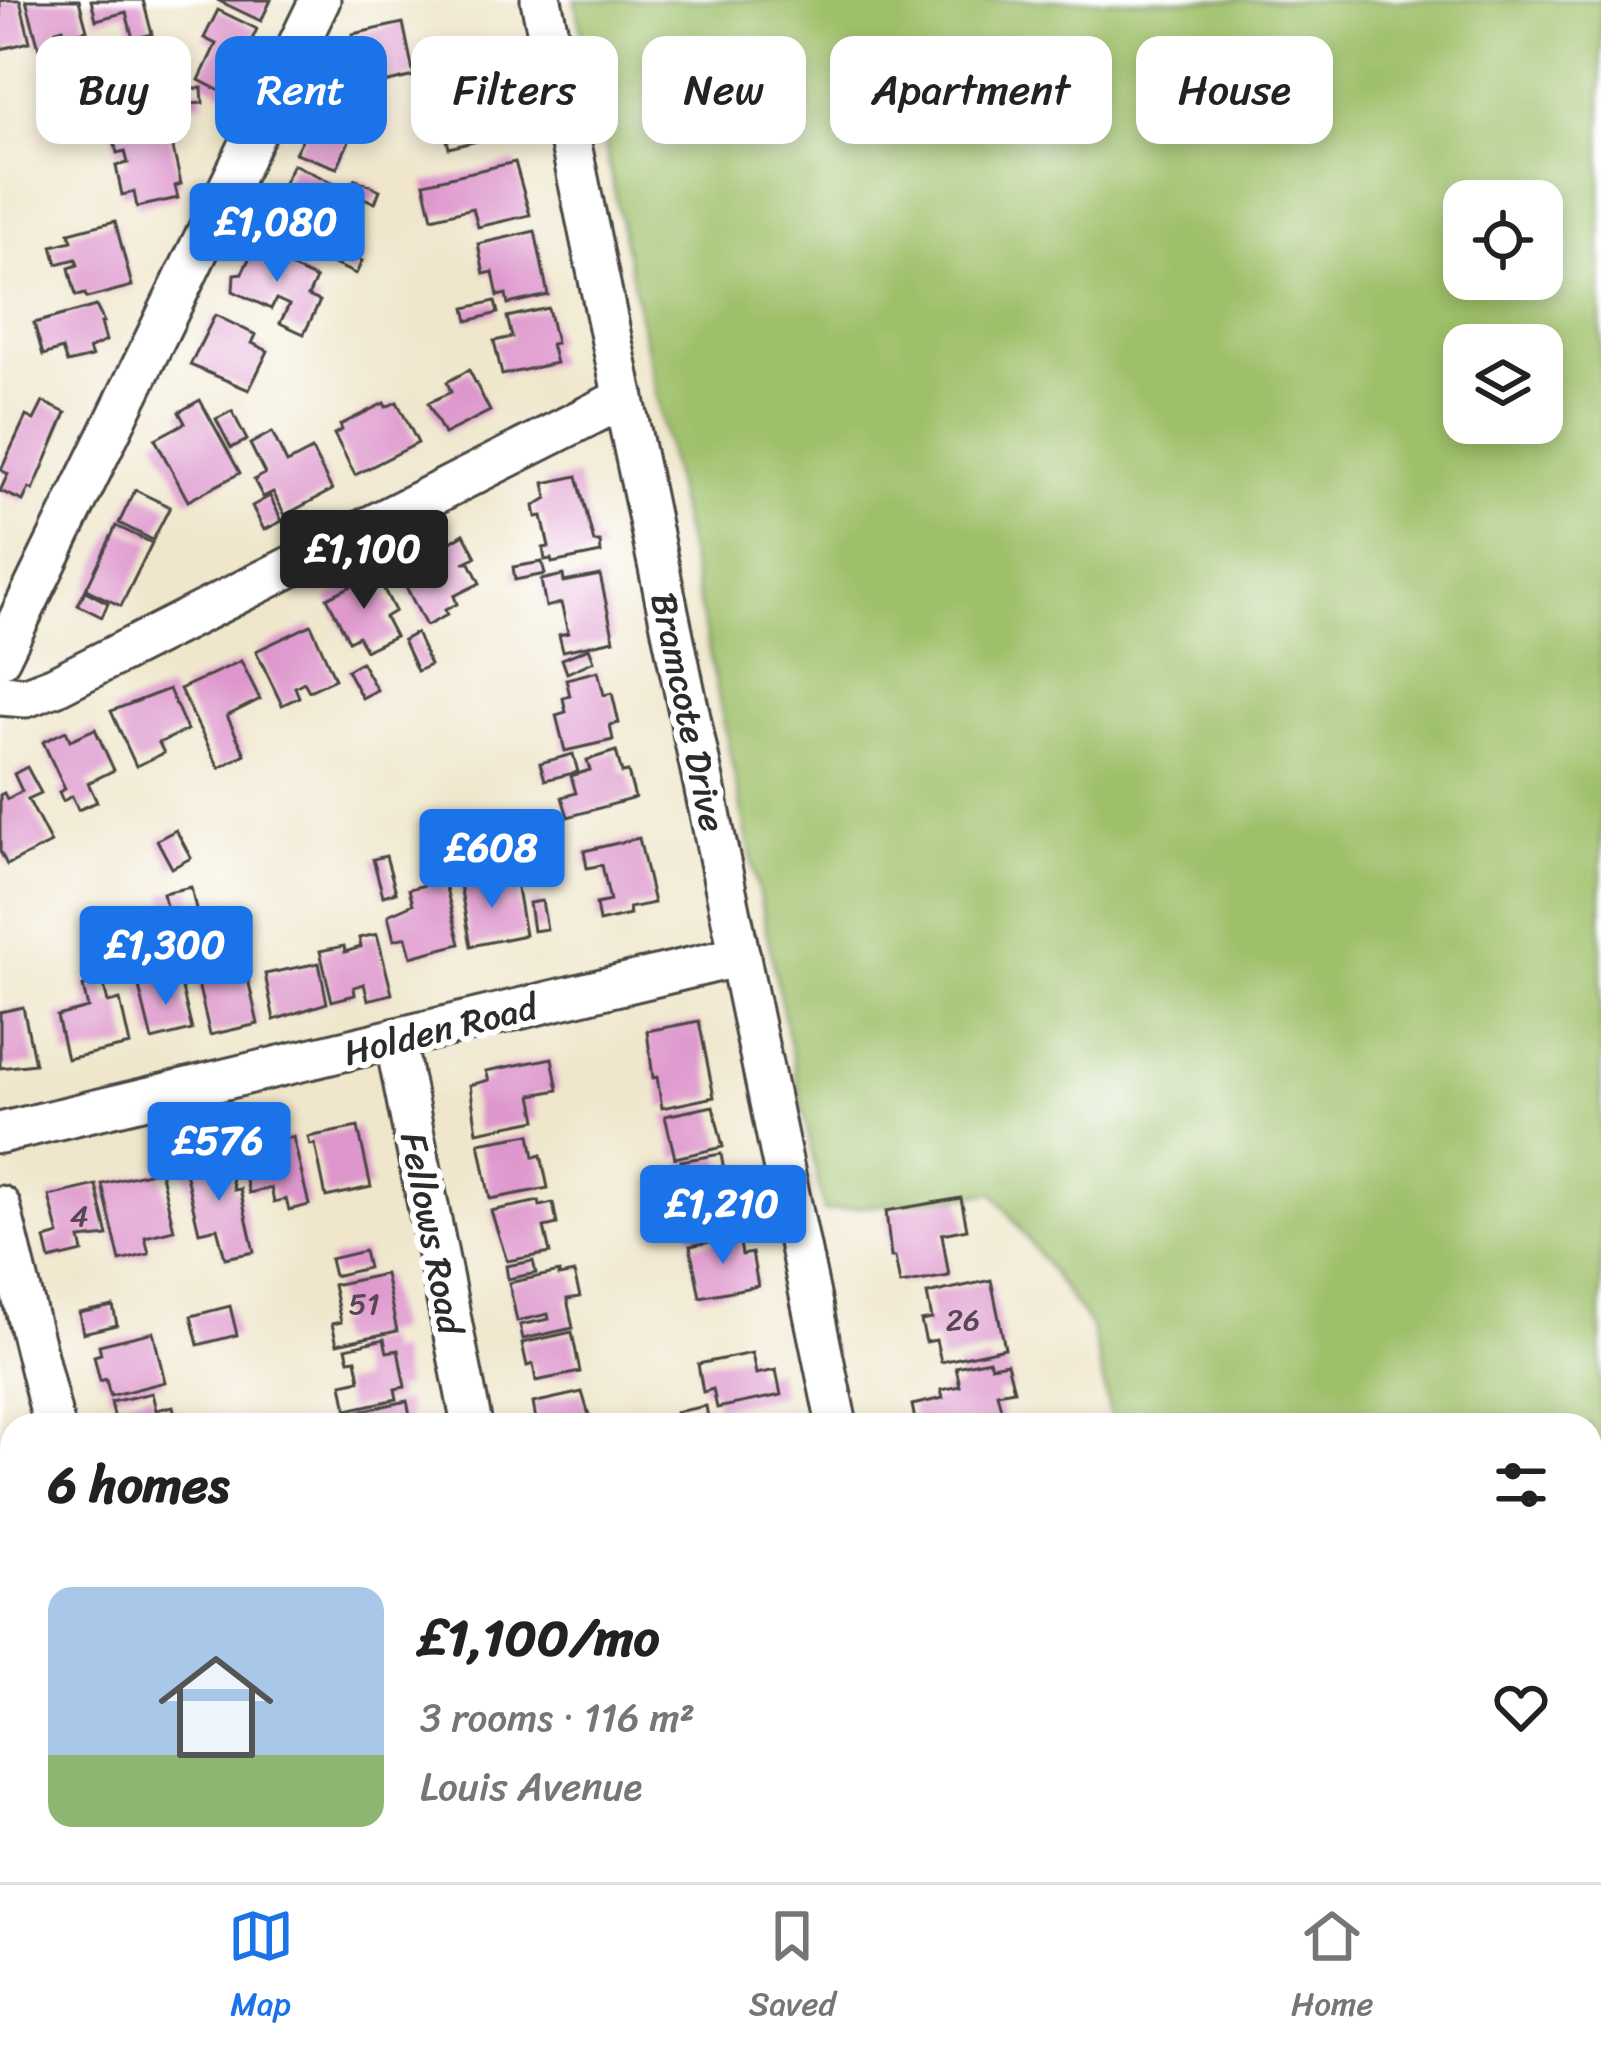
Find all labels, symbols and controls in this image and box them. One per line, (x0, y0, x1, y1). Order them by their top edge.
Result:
chip: Buy (36, 36, 191, 144)
chip: Rent (215, 36, 387, 144)
chip: Filters (411, 36, 618, 144)
chip: New (642, 36, 806, 144)
chip: Apartment (830, 36, 1112, 144)
chip: House (1136, 36, 1333, 144)
map controls (1443, 180, 1563, 444)
button: locate (1443, 180, 1563, 300)
pin: £1,080 (179, 183, 375, 285)
text: £1,080 (217, 187, 337, 256)
button: layers (1443, 324, 1563, 444)
pin: £1,100 (266, 510, 462, 612)
text: £1,100 (307, 514, 421, 583)
street label: Bramcote Drive (631, 587, 745, 838)
pin: £608 (421, 809, 563, 911)
text: £608 (447, 813, 538, 882)
pin: £1,300 (68, 906, 264, 1008)
text: £1,300 (107, 910, 225, 979)
street label: Holden Road (337, 974, 547, 1085)
pin: £576 (148, 1102, 290, 1204)
text: £576 (175, 1106, 263, 1175)
street label: Fellows Road (381, 1127, 483, 1342)
pin: £1,210 (625, 1165, 821, 1267)
text: £1,210 (667, 1169, 779, 1238)
house number: 4 (70, 1189, 88, 1243)
house number: 51 (348, 1277, 380, 1331)
house number: 26 (946, 1293, 980, 1347)
text: 6 homes (48, 1440, 229, 1530)
icon: filters (1488, 1452, 1554, 1518)
text: £1,100/mo (420, 1593, 659, 1683)
icon: home (144, 1635, 288, 1779)
icon: heart (1488, 1674, 1554, 1740)
text: 3 rooms · 116 m² (420, 1683, 695, 1752)
text: Louis Avenue (420, 1752, 642, 1821)
tab: Map (228, 1903, 294, 2033)
tab: Saved (749, 1903, 836, 2033)
tab: Home (1291, 1903, 1373, 2033)

